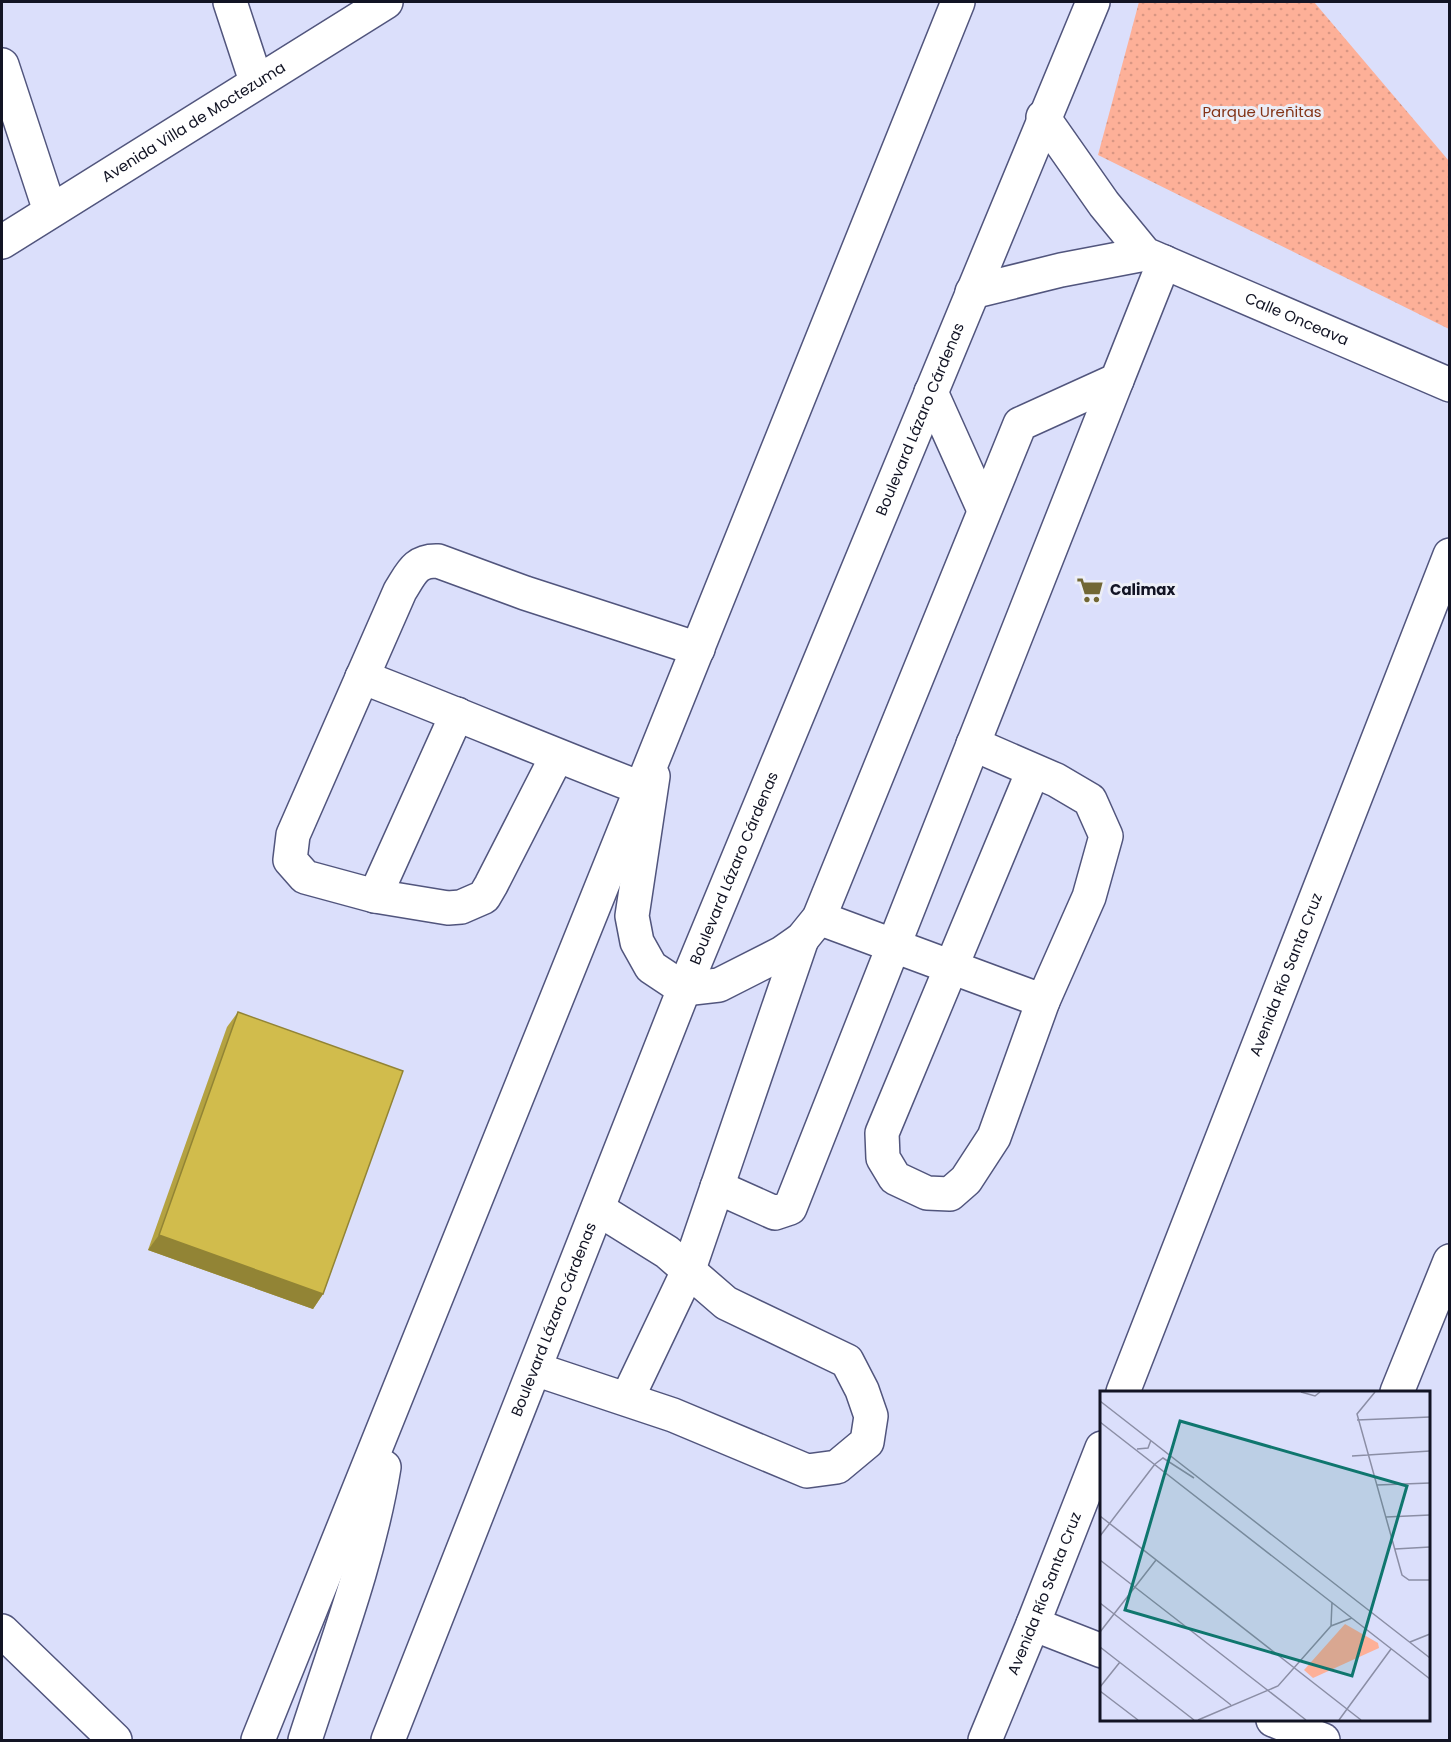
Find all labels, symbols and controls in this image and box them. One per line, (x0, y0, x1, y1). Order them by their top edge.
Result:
street label: Avenida Villa de Moctezuma (98, 57, 289, 187)
park label: Parque Ureñitas (1202, 101, 1322, 122)
street label: Calle Onceava (1242, 287, 1352, 350)
street label: Boulevard Lázaro Cárdenas (870, 319, 969, 519)
supermarket icon: Calimax (1075, 575, 1105, 605)
place label: Calimax (1110, 579, 1176, 600)
street label: Boulevard Lázaro Cárdenas (684, 768, 783, 968)
street label: Avenida Río Santa Cruz (1244, 890, 1327, 1059)
street label: Boulevard Lázaro Cárdenas (506, 1219, 601, 1419)
inset map (1100, 1391, 1430, 1721)
street label: Avenida Río Santa Cruz (1002, 1509, 1086, 1678)

